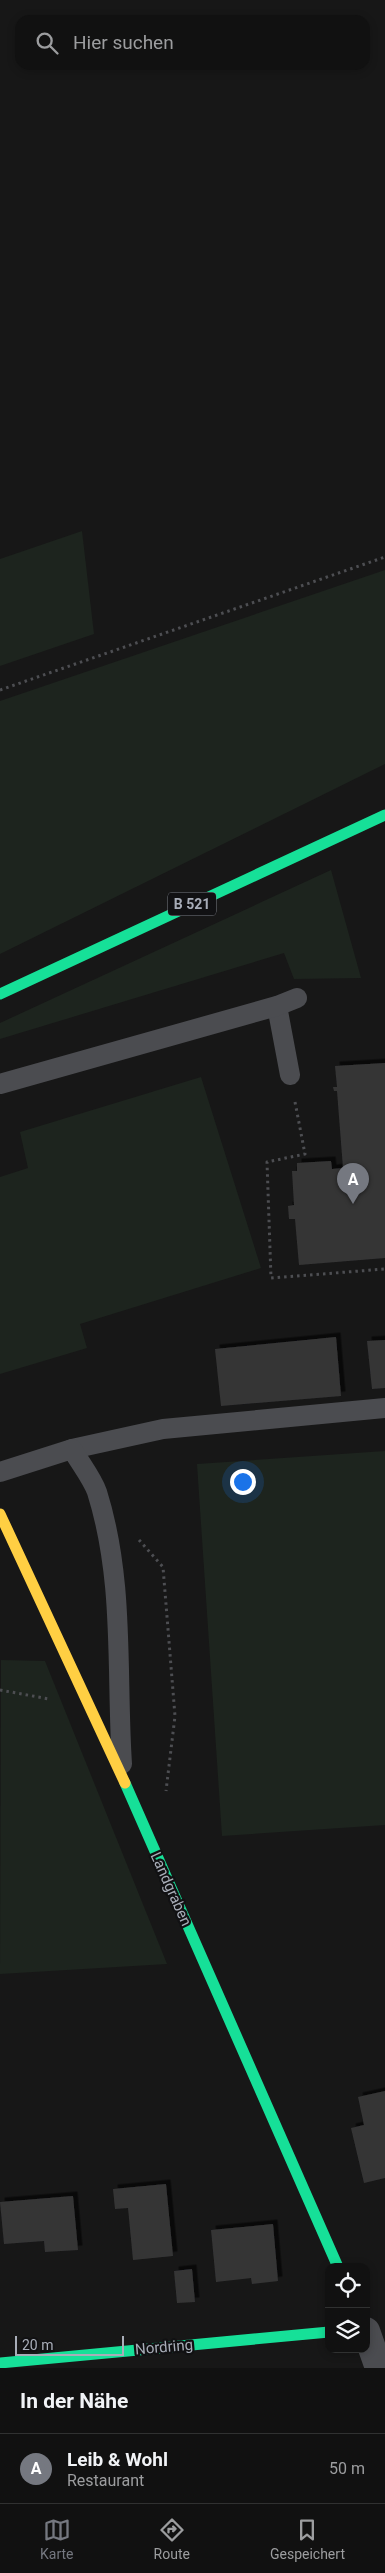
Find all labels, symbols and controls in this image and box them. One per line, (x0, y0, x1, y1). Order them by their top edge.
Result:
search box (15, 15, 370, 70)
icon: search (33, 29, 61, 57)
text: Hier suchen (73, 31, 174, 54)
road number: B 521 (168, 892, 216, 916)
pin: A (337, 1163, 369, 1204)
your location (230, 1469, 256, 1495)
street label: Landgraben (147, 1849, 195, 1929)
map controls (325, 2263, 370, 2353)
button: locate (325, 2263, 370, 2308)
button: layers (325, 2308, 370, 2353)
scale bar (15, 2333, 124, 2356)
street label: Nordring (134, 2336, 194, 2358)
text: 20 m (22, 2337, 54, 2353)
text: In der Nähe (20, 2389, 128, 2413)
text: Leib & Wohl (67, 2448, 168, 2471)
text: A (31, 2459, 41, 2478)
text: 50 m (329, 2459, 365, 2478)
text: Restaurant (67, 2471, 144, 2490)
tab: Karte (40, 2516, 74, 2562)
tab: Route (154, 2516, 190, 2562)
tab: Gespeichert (270, 2516, 345, 2562)

